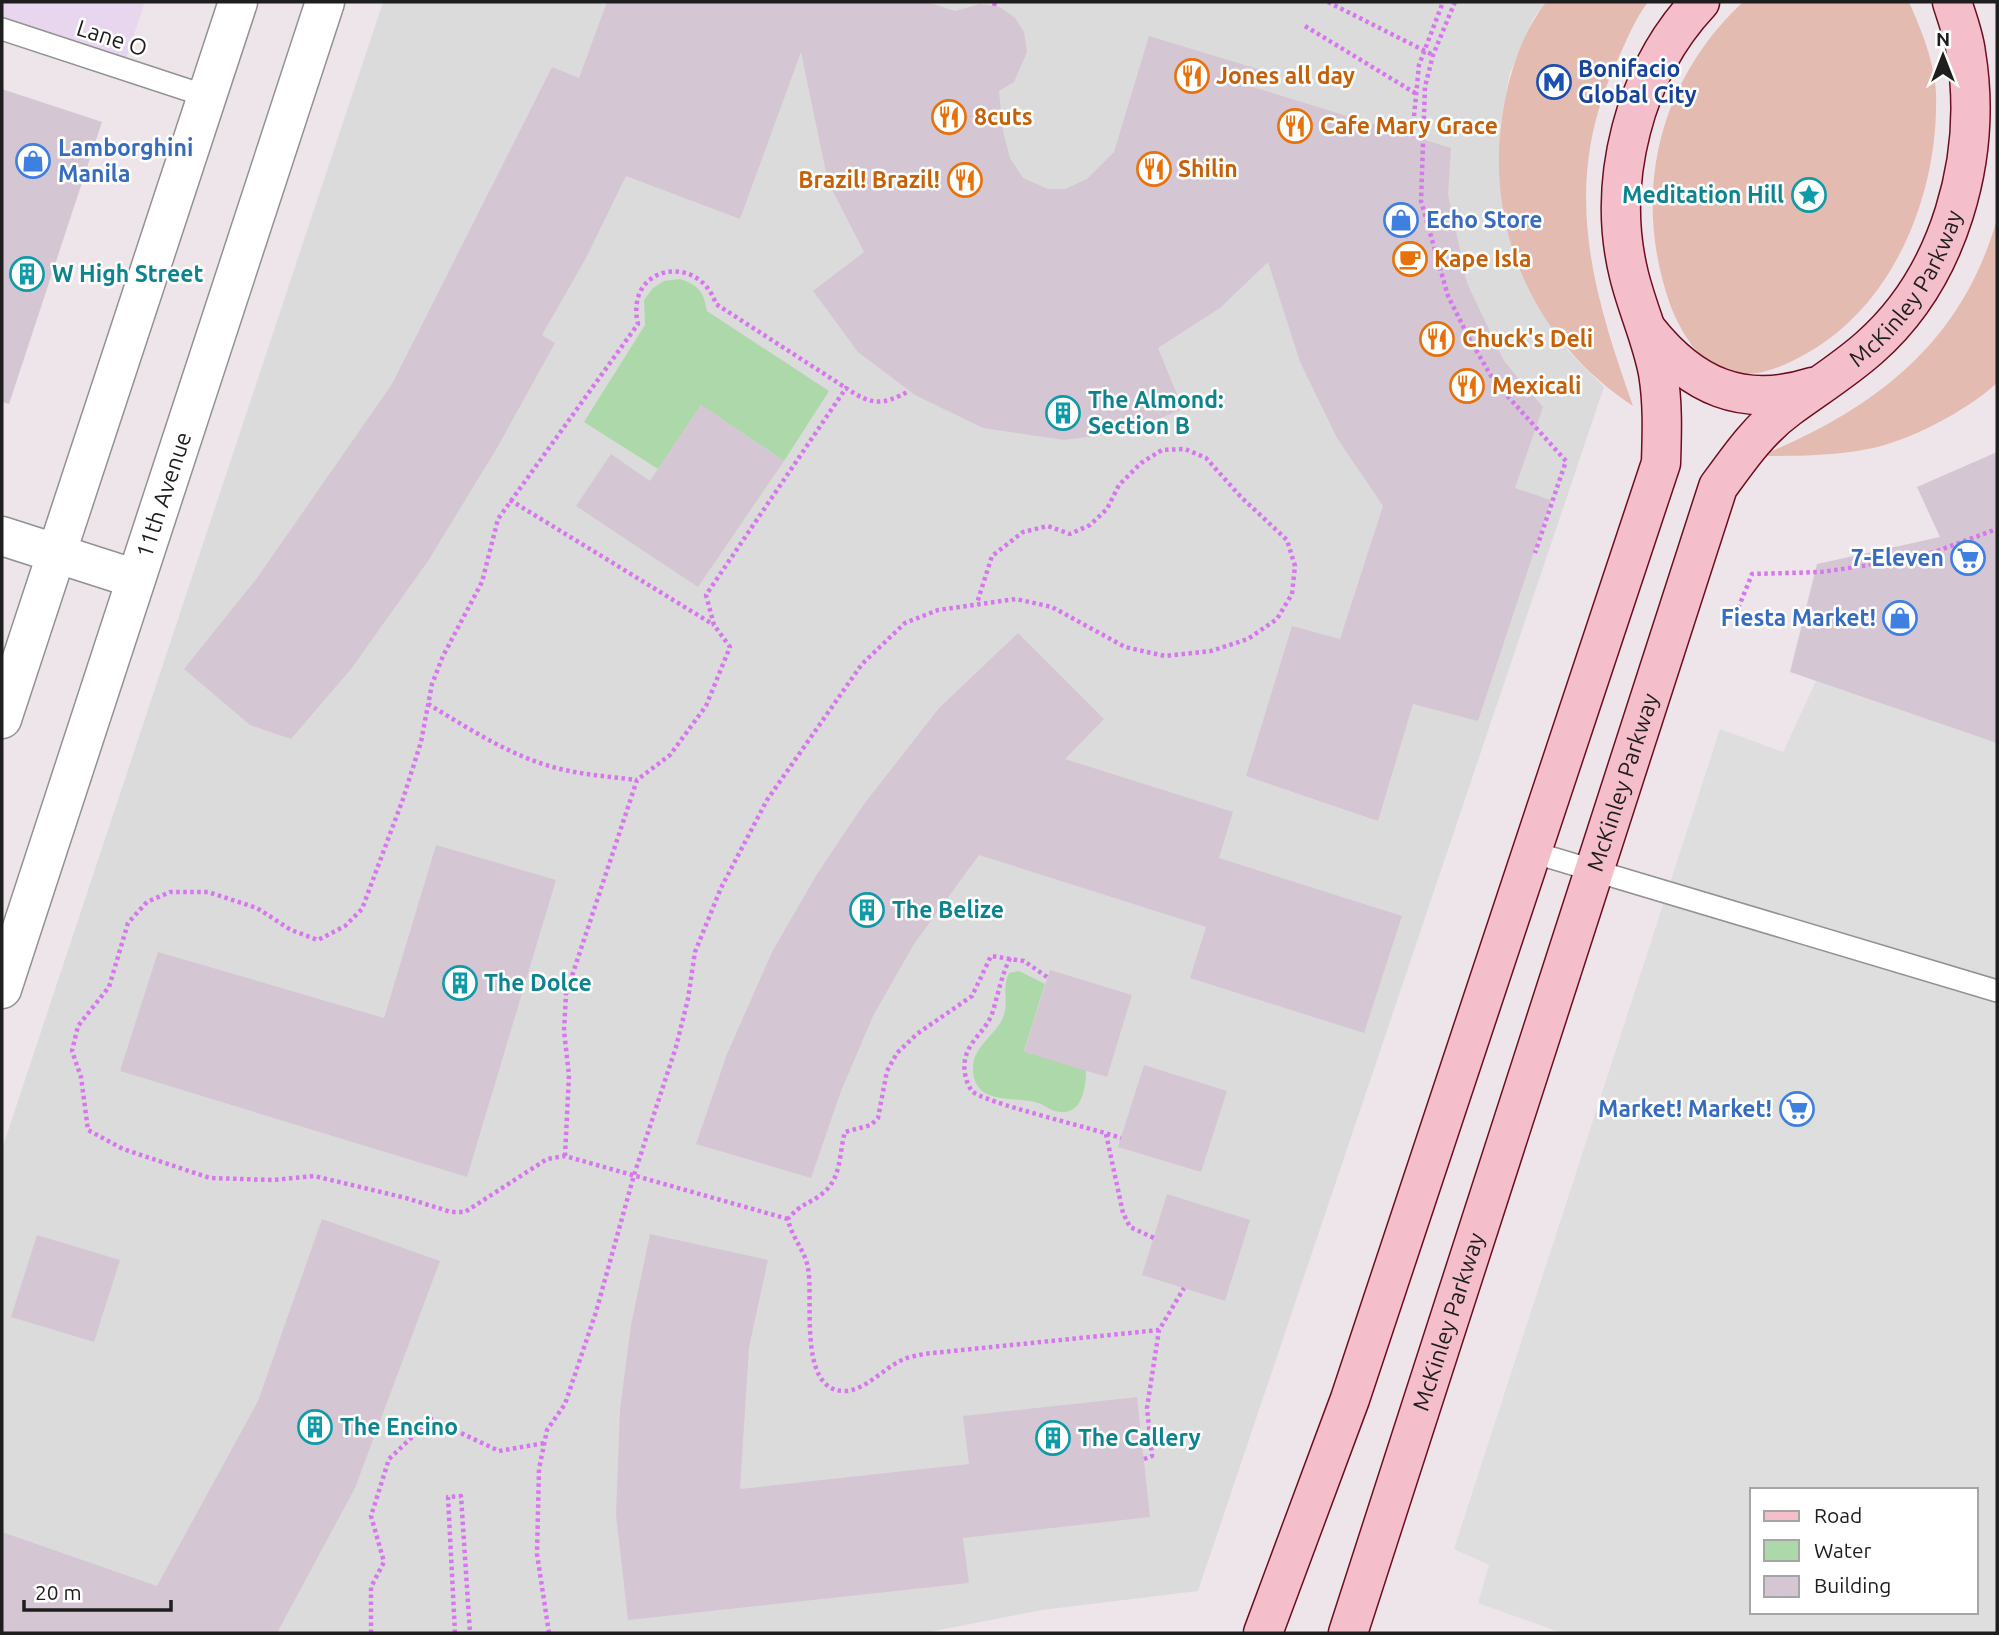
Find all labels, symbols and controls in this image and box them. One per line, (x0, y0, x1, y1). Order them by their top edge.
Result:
street label: Lane O (74, 14, 150, 61)
north arrow (1908, 21, 1978, 91)
text: N (1936, 28, 1950, 50)
place label: Bonifacio Global City (1578, 56, 1697, 107)
restaurant icon: Jones all day (1173, 57, 1211, 95)
place label: Jones all day (1216, 63, 1355, 88)
metro station icon: Bonifacio Global City (1535, 63, 1573, 101)
restaurant icon: 8cuts (930, 98, 968, 136)
place label: 8cuts (974, 104, 1033, 129)
restaurant icon: Cafe Mary Grace (1276, 107, 1314, 145)
place label: Cafe Mary Grace (1320, 113, 1498, 138)
place label: Lamborghini Manila (58, 135, 193, 186)
shop icon: Lamborghini Manila (14, 142, 52, 180)
restaurant icon: Shilin (1135, 150, 1173, 188)
place label: Shilin (1178, 156, 1238, 181)
restaurant icon: Brazil! Brazil! (946, 161, 984, 199)
place label: Brazil! Brazil! (798, 167, 940, 192)
place icon: Meditation Hill (1790, 176, 1828, 214)
place label: Meditation Hill (1622, 182, 1784, 207)
shop icon: Echo Store (1382, 201, 1420, 239)
place label: Echo Store (1426, 207, 1543, 232)
street label: McKinley Parkway (1844, 207, 1966, 371)
cafe icon: Kape Isla (1391, 240, 1429, 278)
place label: Kape Isla (1434, 246, 1532, 271)
building icon: W High Street (8, 255, 46, 293)
place label: W High Street (52, 261, 203, 286)
restaurant icon: Chuck's Deli (1418, 320, 1456, 358)
place label: Chuck's Deli (1462, 326, 1593, 351)
restaurant icon: Mexicali (1448, 367, 1486, 405)
place label: Mexicali (1492, 373, 1581, 398)
place label: The Almond: Section B (1088, 387, 1224, 438)
building icon: The Almond: Section B (1044, 394, 1082, 432)
street label: 11th Avenue (131, 429, 196, 561)
supermarket icon: 7-Eleven (1949, 539, 1987, 577)
place label: 7-Eleven (1851, 545, 1944, 570)
shop icon: Fiesta Market! (1881, 599, 1919, 637)
place label: Fiesta Market! (1721, 605, 1876, 630)
street label: McKinley Parkway (1582, 690, 1663, 874)
building icon: The Belize (848, 891, 886, 929)
place label: The Belize (892, 897, 1004, 922)
building icon: The Dolce (441, 964, 479, 1002)
place label: The Dolce (484, 970, 592, 995)
supermarket icon: Market! Market! (1778, 1090, 1816, 1128)
place label: Market! Market! (1598, 1096, 1772, 1121)
street label: McKinley Parkway (1408, 1230, 1488, 1414)
building icon: The Encino (296, 1408, 334, 1446)
place label: The Encino (340, 1414, 458, 1439)
building icon: The Callery (1034, 1419, 1072, 1457)
place label: The Callery (1078, 1425, 1201, 1450)
legend (1750, 1488, 1978, 1614)
text: Road (1814, 1503, 1862, 1527)
text: Water (1814, 1538, 1872, 1562)
scale bar (24, 1568, 172, 1612)
text: Building (1814, 1573, 1891, 1597)
text: 20 m (35, 1580, 82, 1604)

